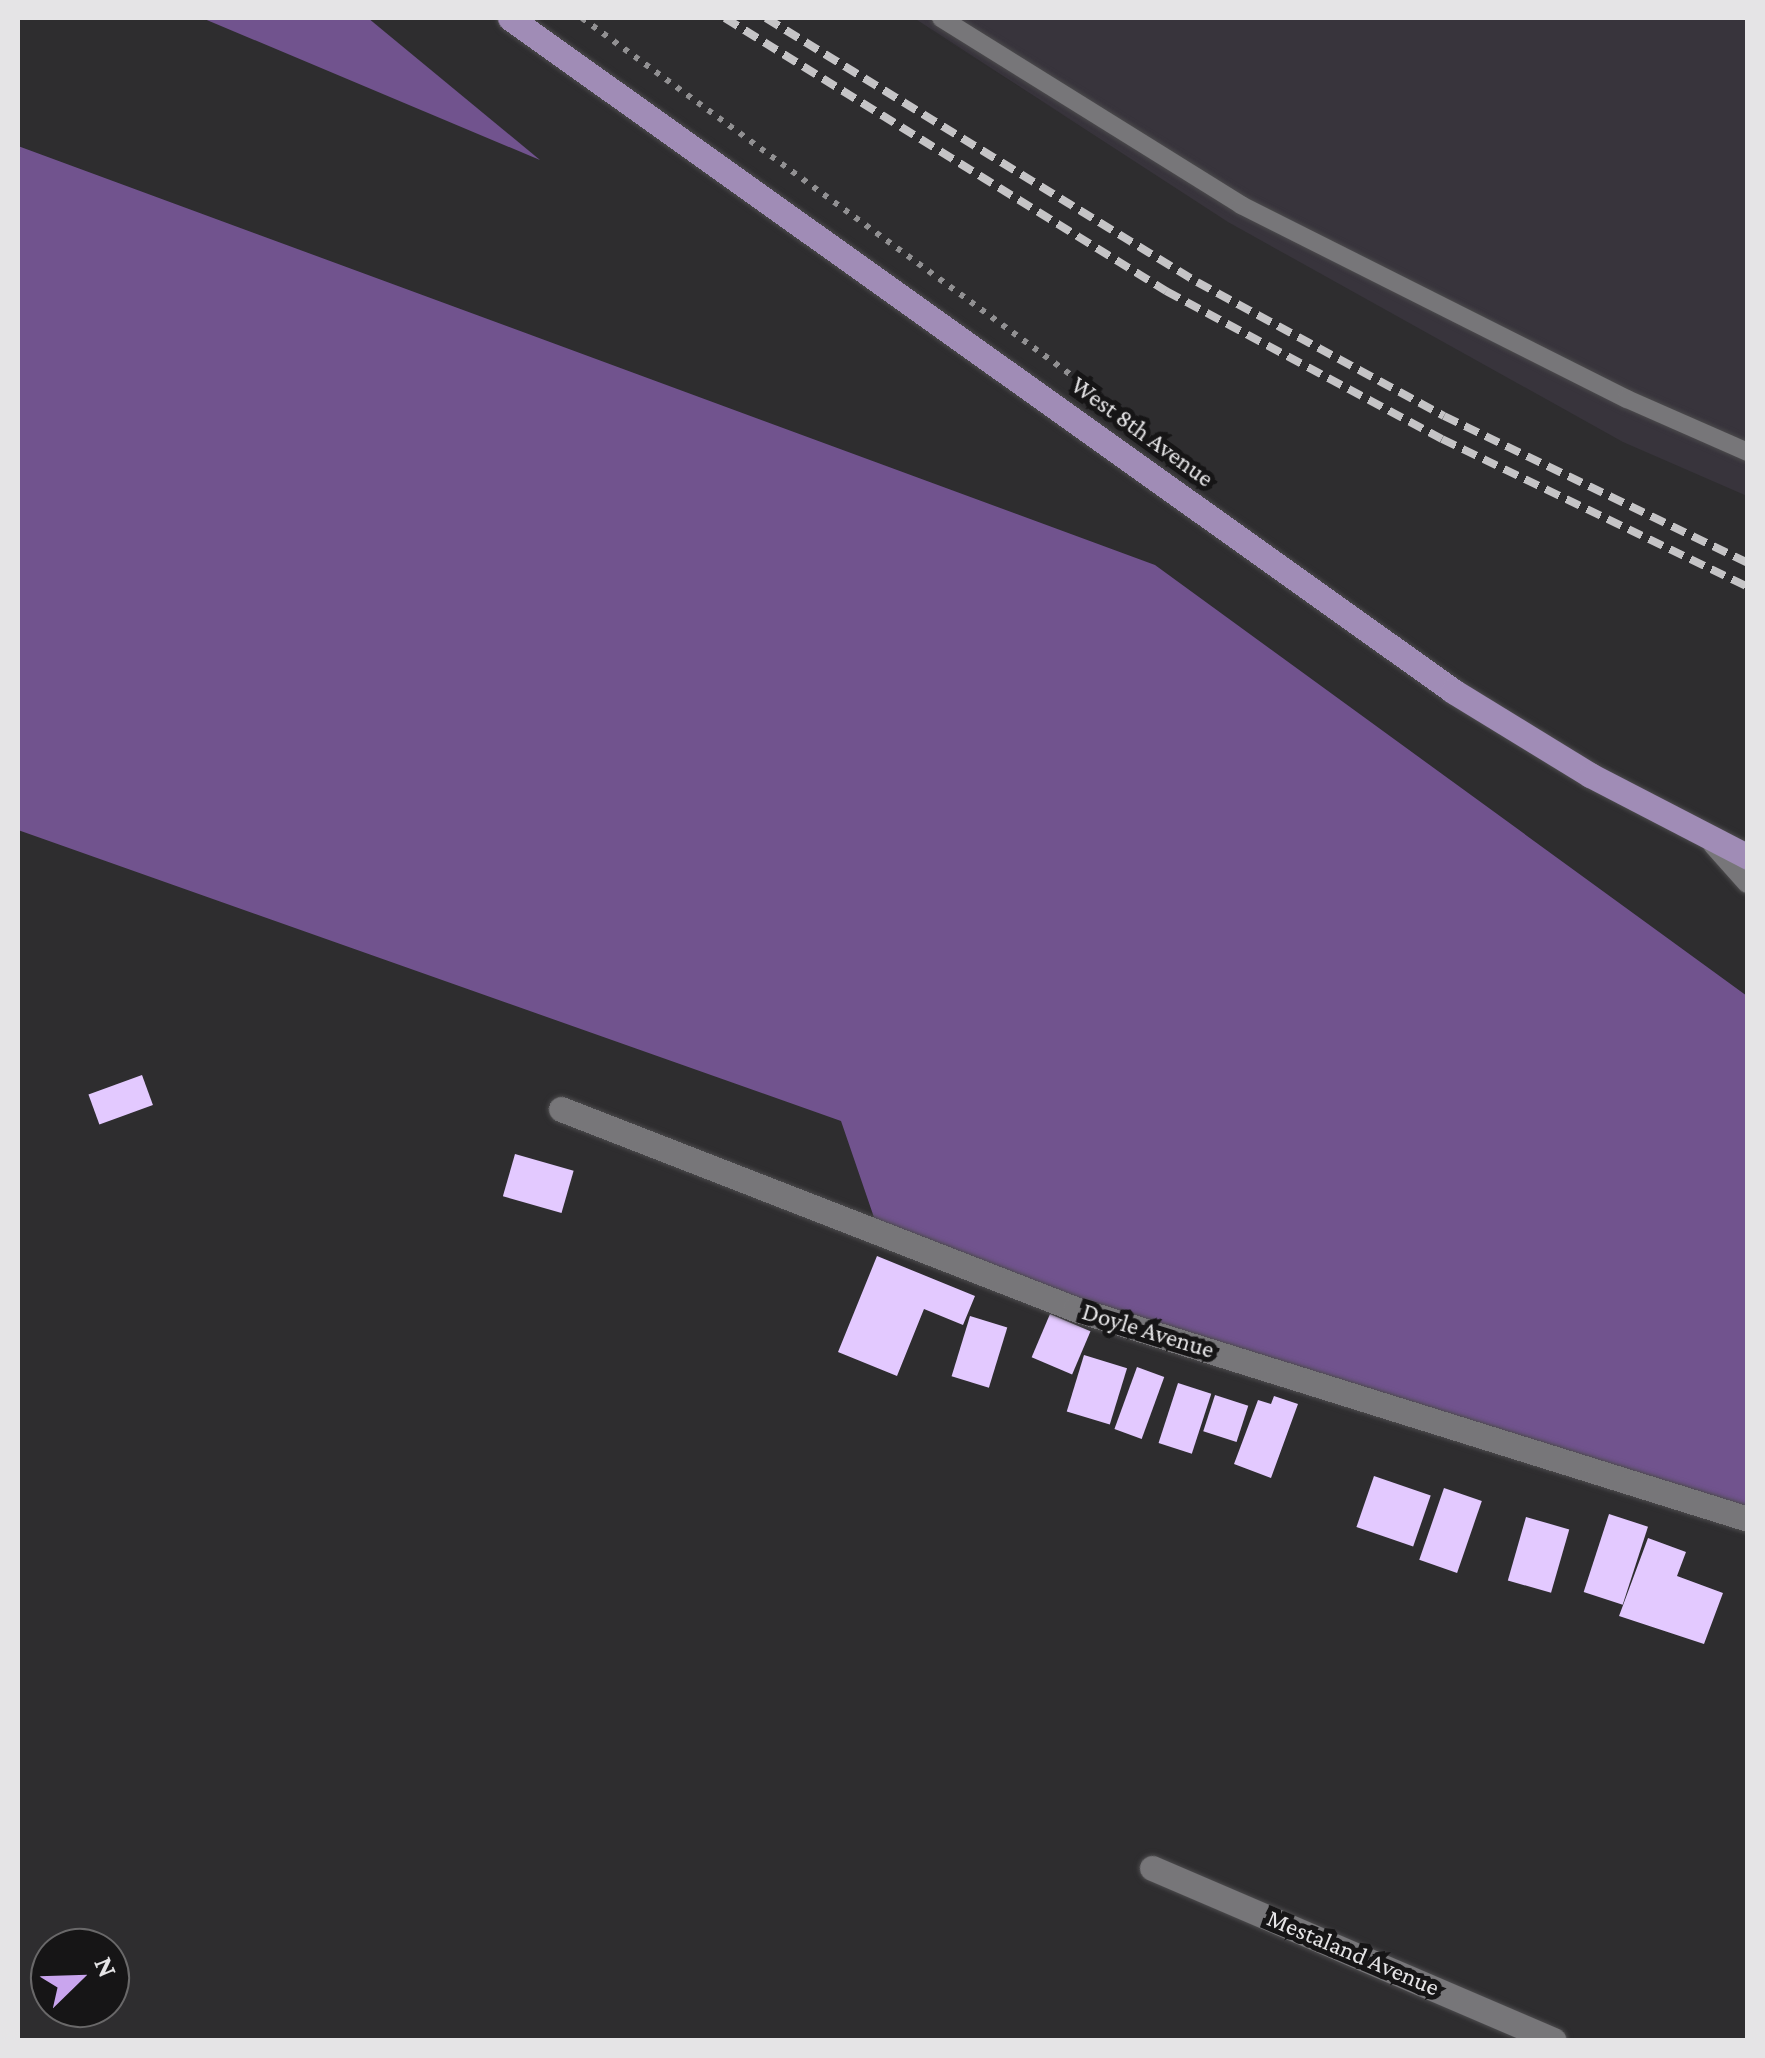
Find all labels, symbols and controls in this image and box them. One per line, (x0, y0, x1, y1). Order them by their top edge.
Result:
street label: West 8th Avenue (1065, 370, 1219, 494)
street label: Doyle Avenue (1078, 1297, 1218, 1365)
street label: Mestaland Avenue (1262, 1903, 1444, 2003)
north arrow (30, 1928, 130, 2028)
text: N (88, 1952, 124, 1982)

